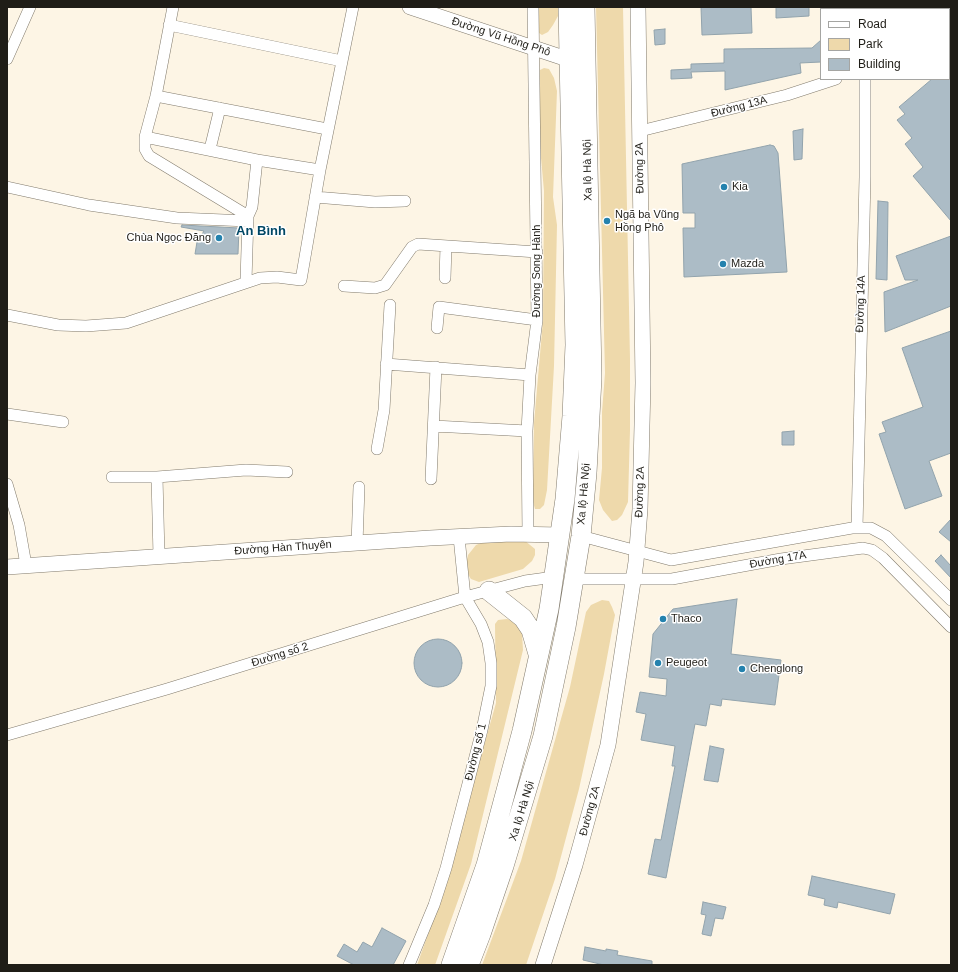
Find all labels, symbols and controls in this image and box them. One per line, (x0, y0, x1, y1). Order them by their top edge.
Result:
legend (820, 8, 950, 80)
street label: Đường Vũ Hồng Phô (450, 15, 552, 59)
text: Road (858, 17, 887, 31)
text: Park (858, 37, 883, 51)
text: Building (858, 57, 901, 71)
street label: Đường 13A (710, 94, 768, 120)
street label: Xa lộ Hà Nội (581, 139, 595, 201)
street label: Đường 2A (633, 142, 647, 194)
place label: Kia (732, 180, 748, 194)
marker: Kia (719, 182, 729, 192)
place label: Ngã ba Vũng Hồng Phô (615, 208, 679, 234)
marker: Ngã ba Vũng Hồng Phô (602, 216, 612, 226)
district label: An Bình (236, 223, 286, 239)
street label: Đường Song Hành (530, 225, 544, 317)
place label: Chùa Ngọc Đăng (127, 231, 211, 245)
marker: Chùa Ngọc Đăng (214, 233, 224, 243)
place label: Mazda (731, 257, 764, 271)
marker: Mazda (718, 259, 728, 269)
street label: Đường 14A (853, 275, 869, 333)
street label: Xa lộ Hà Nội (575, 463, 593, 525)
street label: Đường 2A (633, 466, 647, 518)
street label: Đường Hàn Thuyên (234, 538, 332, 558)
street label: Đường 17A (749, 549, 807, 571)
place label: Thaco (671, 612, 702, 626)
marker: Thaco (658, 614, 668, 624)
street label: Đường số 2 (250, 640, 310, 670)
place label: Peugeot (666, 656, 707, 670)
marker: Peugeot (653, 658, 663, 668)
place label: Chenglong (750, 662, 803, 676)
marker: Chenglong (737, 664, 747, 674)
street label: Đường số 1 (463, 722, 489, 782)
street label: Xa lộ Hà Nội (507, 780, 537, 842)
street label: Đường 2A (577, 785, 603, 837)

